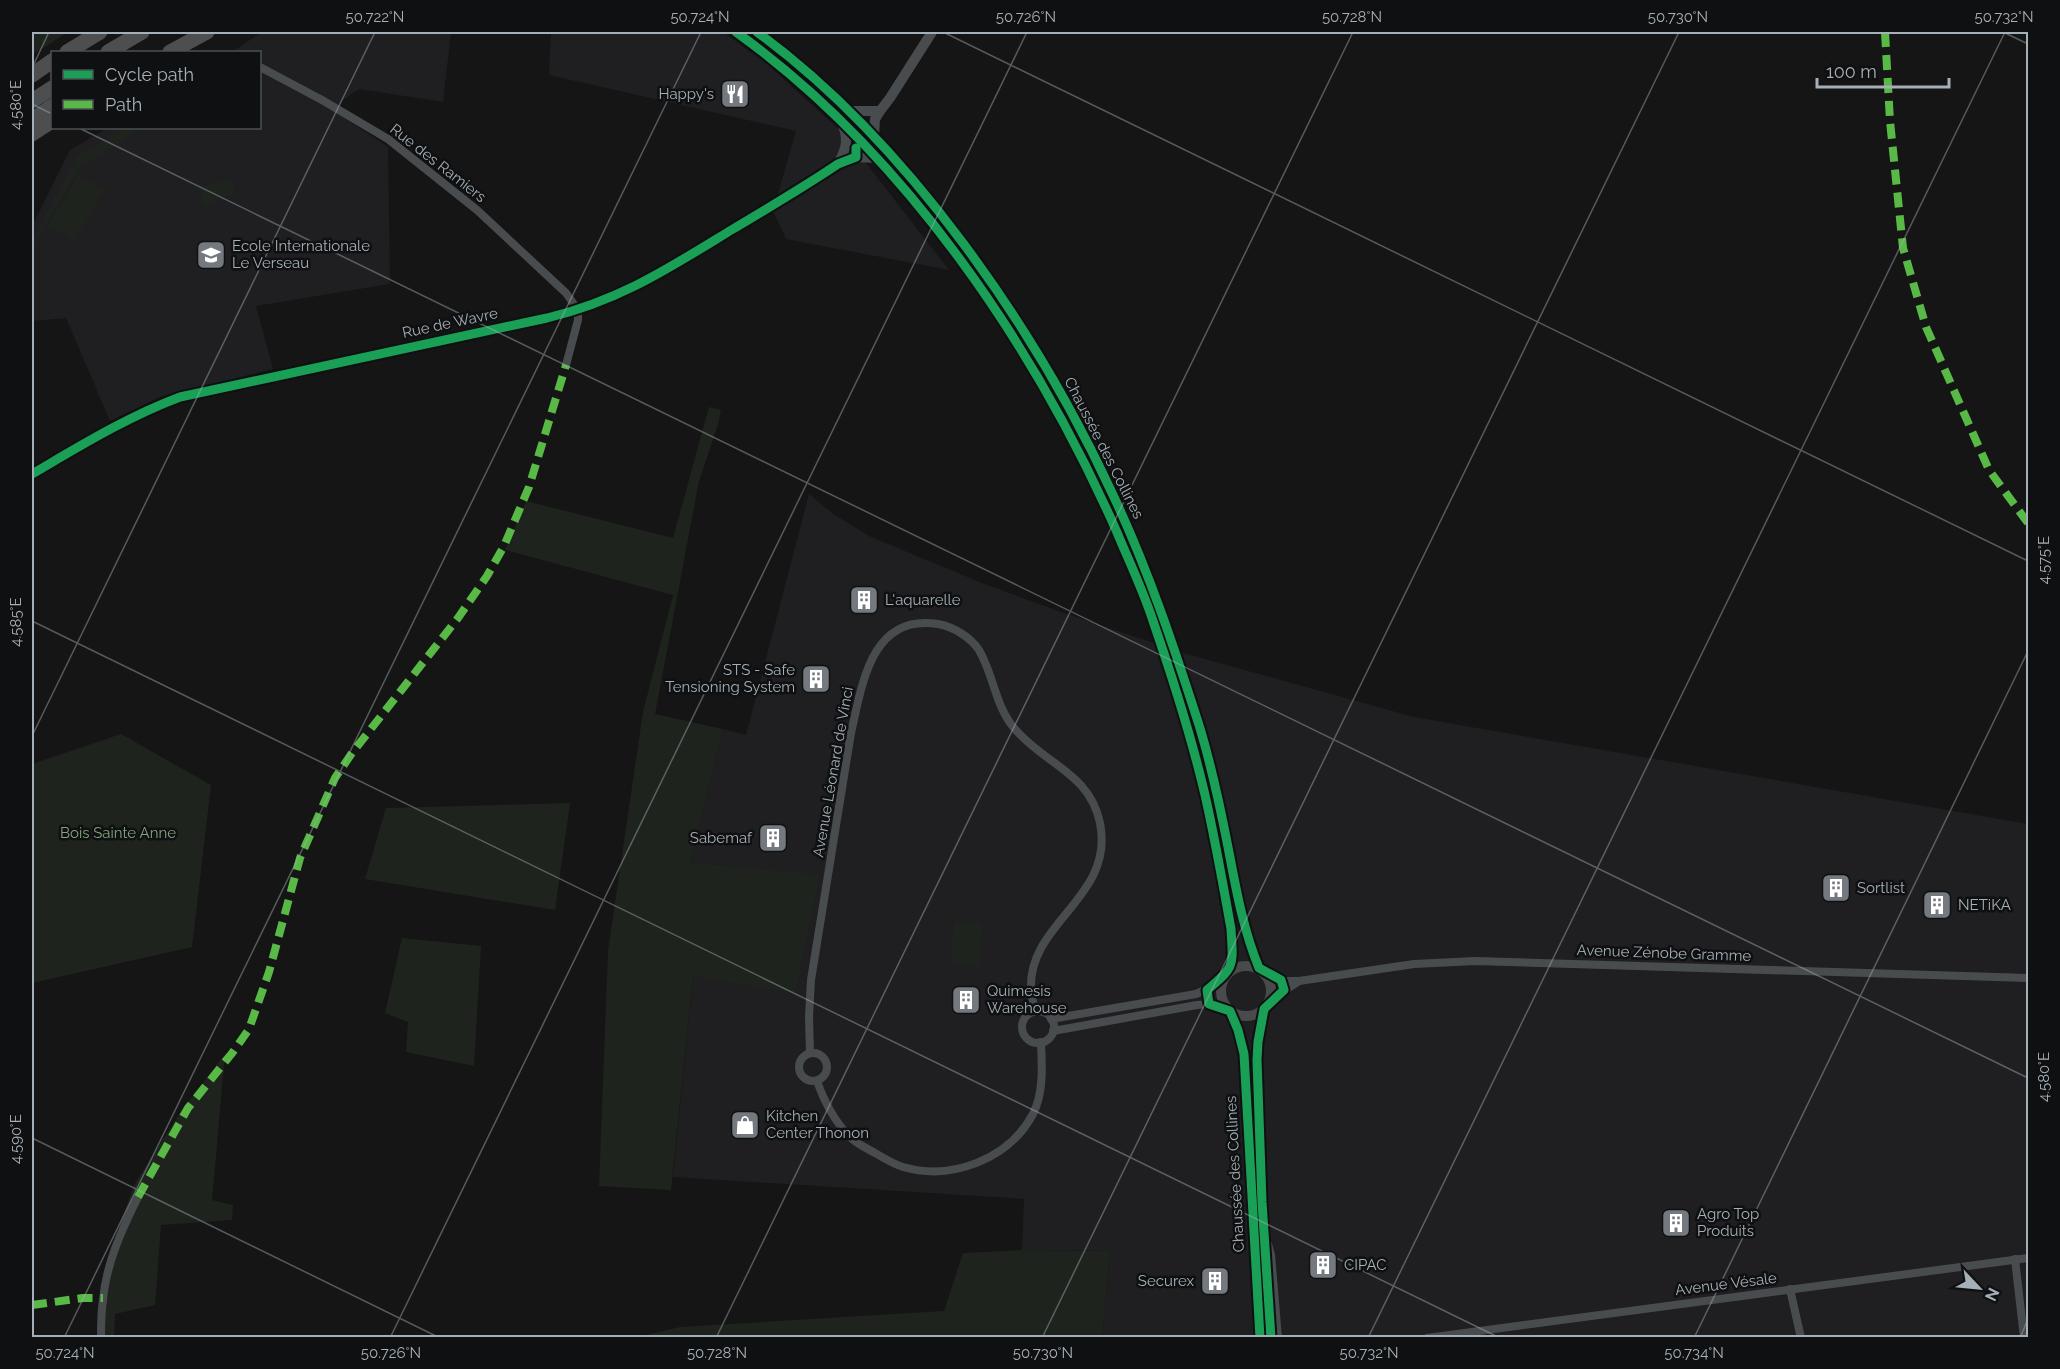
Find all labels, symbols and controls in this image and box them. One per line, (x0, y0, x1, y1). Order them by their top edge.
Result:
text: 50.722°N (346, 8, 404, 26)
text: 50.724°N (670, 8, 730, 26)
text: 50.726°N (996, 8, 1056, 26)
text: 50.728°N (1322, 8, 1382, 26)
text: 50.730°N (1648, 8, 1708, 26)
text: 50.732°N (1974, 8, 2034, 26)
legend (51, 51, 261, 129)
scale bar (1817, 51, 1949, 89)
text: 100 m (1826, 61, 1877, 82)
text: Cycle path (105, 64, 194, 85)
restaurant icon: Happy's (719, 78, 751, 110)
text: 4.580°E (7, 80, 25, 130)
place label: Happy's (658, 85, 714, 103)
text: Path (105, 94, 142, 115)
street label: Rue des Ramiers (386, 120, 490, 206)
place label: Ecole Internationale Le Verseau (232, 237, 370, 272)
school or university icon: Ecole Internationale Le Verseau (195, 239, 227, 271)
street label: Rue de Wavre (401, 304, 500, 342)
street label: Chaussée des Collines (1060, 374, 1148, 522)
text: 4.575°E (2035, 536, 2053, 584)
building icon: L'aquarelle (848, 584, 880, 616)
place label: L'aquarelle (885, 591, 961, 609)
text: 4.585°E (7, 597, 25, 647)
place label: STS - Safe Tensioning System (665, 661, 795, 696)
building icon: STS - Safe Tensioning System (800, 663, 832, 695)
street label: Avenue Léonard de Vinci (809, 685, 857, 859)
building icon: Sabemaf (757, 822, 789, 854)
park label: Bois Sainte Anne (60, 824, 176, 842)
place label: Sabemaf (690, 829, 753, 847)
building icon: Sortlist (1820, 872, 1852, 904)
place label: Sortlist (1857, 879, 1905, 897)
building icon: NETiKA (1921, 889, 1953, 921)
place label: NETiKA (1958, 896, 2011, 914)
street label: Avenue Zénobe Gramme (1576, 941, 1752, 965)
place label: Quimesis Warehouse (987, 982, 1067, 1017)
building icon: Quimesis Warehouse (950, 984, 982, 1016)
text: 4.580°E (2035, 1052, 2053, 1102)
street label: Chaussée des Collines (1222, 1095, 1248, 1253)
place label: Kitchen Center Thonon (766, 1107, 869, 1142)
shop icon: Kitchen Center Thonon (729, 1109, 761, 1141)
text: 4.590°E (7, 1114, 25, 1164)
place label: Agro Top Produits (1697, 1205, 1759, 1240)
building icon: Agro Top Produits (1660, 1207, 1692, 1239)
building icon: CIPAC (1307, 1249, 1339, 1281)
place label: CIPAC (1344, 1256, 1387, 1274)
north arrow (1949, 1258, 2009, 1318)
building icon: Securex (1199, 1265, 1231, 1297)
street label: Avenue Vésale (1674, 1269, 1778, 1299)
place label: Securex (1138, 1272, 1194, 1290)
text: N (1981, 1285, 2003, 1304)
text: 50.724°N (35, 1344, 95, 1362)
text: 50.726°N (361, 1344, 421, 1362)
text: 50.728°N (687, 1344, 747, 1362)
text: 50.730°N (1013, 1344, 1073, 1362)
text: 50.732°N (1339, 1344, 1399, 1362)
text: 50.734°N (1664, 1344, 1724, 1362)

